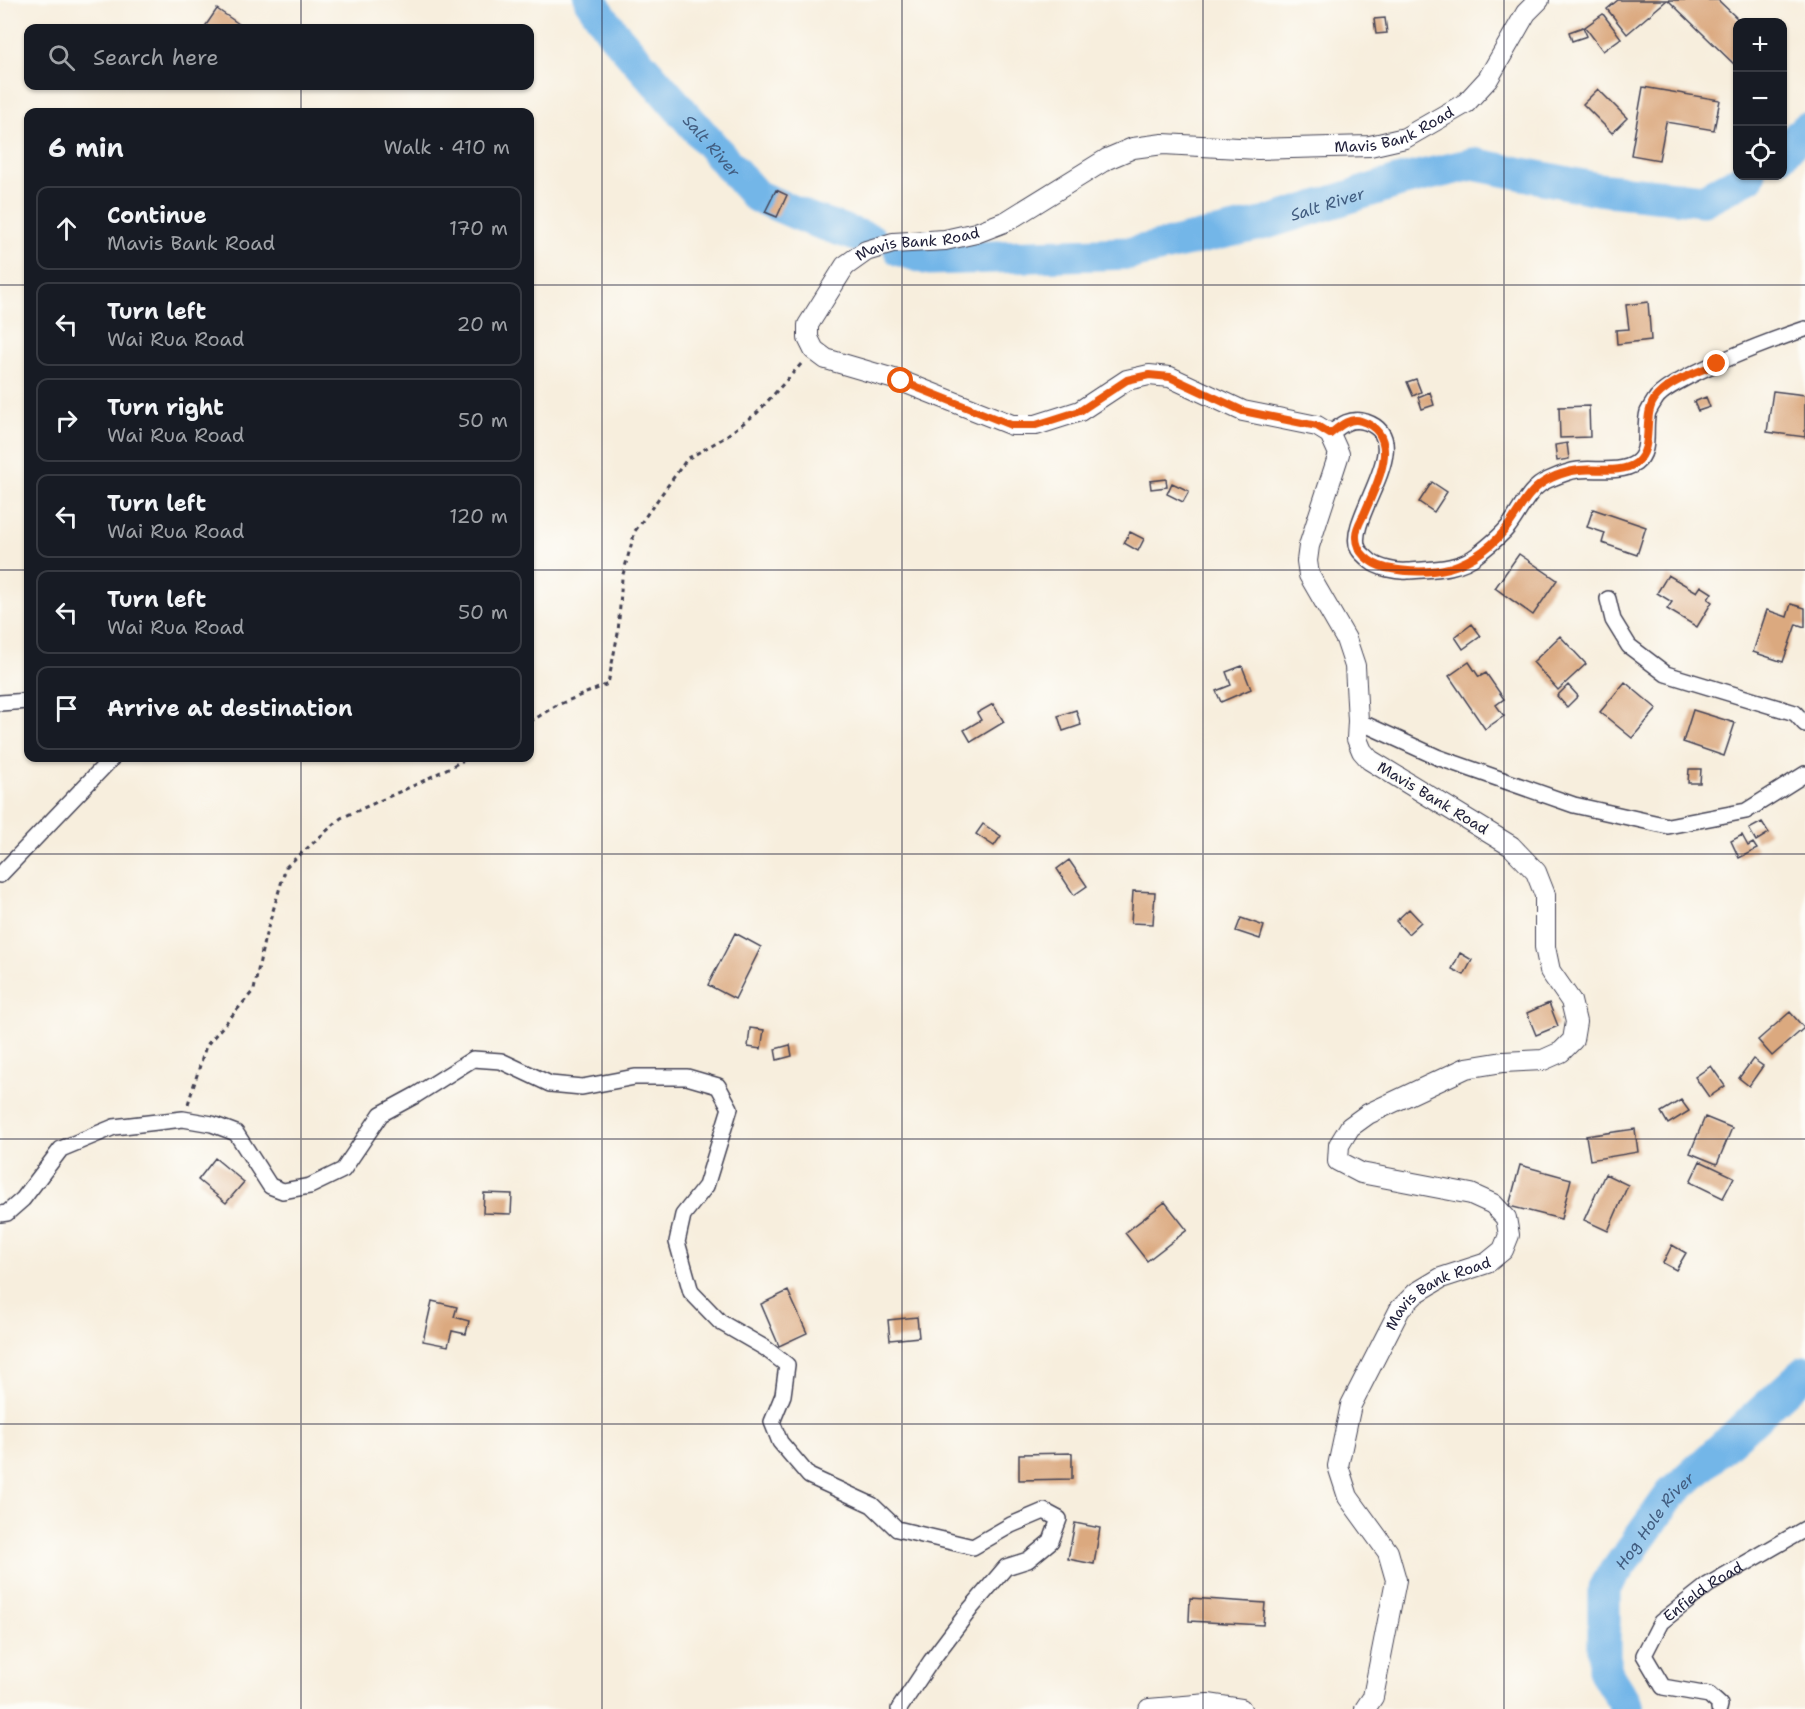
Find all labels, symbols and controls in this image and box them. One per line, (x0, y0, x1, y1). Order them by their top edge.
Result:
map controls (1733, 18, 1787, 180)
button: + (1733, 18, 1787, 72)
search box (24, 24, 534, 90)
icon: search (45, 41, 78, 74)
text: Search here (93, 43, 219, 72)
button: − (1733, 72, 1787, 126)
street label: Mavis Bank Road (1334, 102, 1458, 157)
water label: Salt River (679, 110, 745, 182)
button: locate (1733, 126, 1787, 180)
text: 6 min (48, 130, 124, 165)
text: Walk · 410 m (384, 134, 510, 160)
water label: Salt River (1288, 182, 1367, 225)
text: Continue (107, 201, 207, 230)
icon: ahead (50, 212, 83, 245)
text: 170 m (449, 215, 508, 241)
street label: Mavis Bank Road (851, 222, 982, 266)
text: Mavis Bank Road (107, 230, 275, 256)
text: Turn left (107, 297, 206, 326)
icon: left (50, 308, 83, 341)
text: 20 m (457, 311, 508, 337)
text: Wai Rua Road (107, 326, 244, 352)
route end (1703, 350, 1729, 376)
route start (887, 367, 913, 393)
text: Turn right (107, 393, 224, 422)
icon: right (50, 404, 83, 437)
text: 50 m (458, 407, 508, 433)
text: Wai Rua Road (107, 422, 244, 448)
text: Turn left (107, 489, 206, 518)
icon: left (50, 500, 83, 533)
text: 120 m (449, 503, 508, 529)
text: Wai Rua Road (107, 518, 244, 544)
text: Turn left (107, 585, 206, 614)
icon: left (50, 596, 83, 629)
text: 50 m (458, 599, 508, 625)
text: Wai Rua Road (107, 614, 244, 640)
icon: arrive (50, 692, 83, 725)
text: Arrive at destination (107, 694, 353, 723)
street label: Mavis Bank Road (1374, 757, 1493, 839)
street label: Mavis Bank Road (1381, 1252, 1494, 1334)
water label: Hog Hole River (1610, 1467, 1699, 1574)
street label: Enfield Road (1659, 1557, 1747, 1626)

